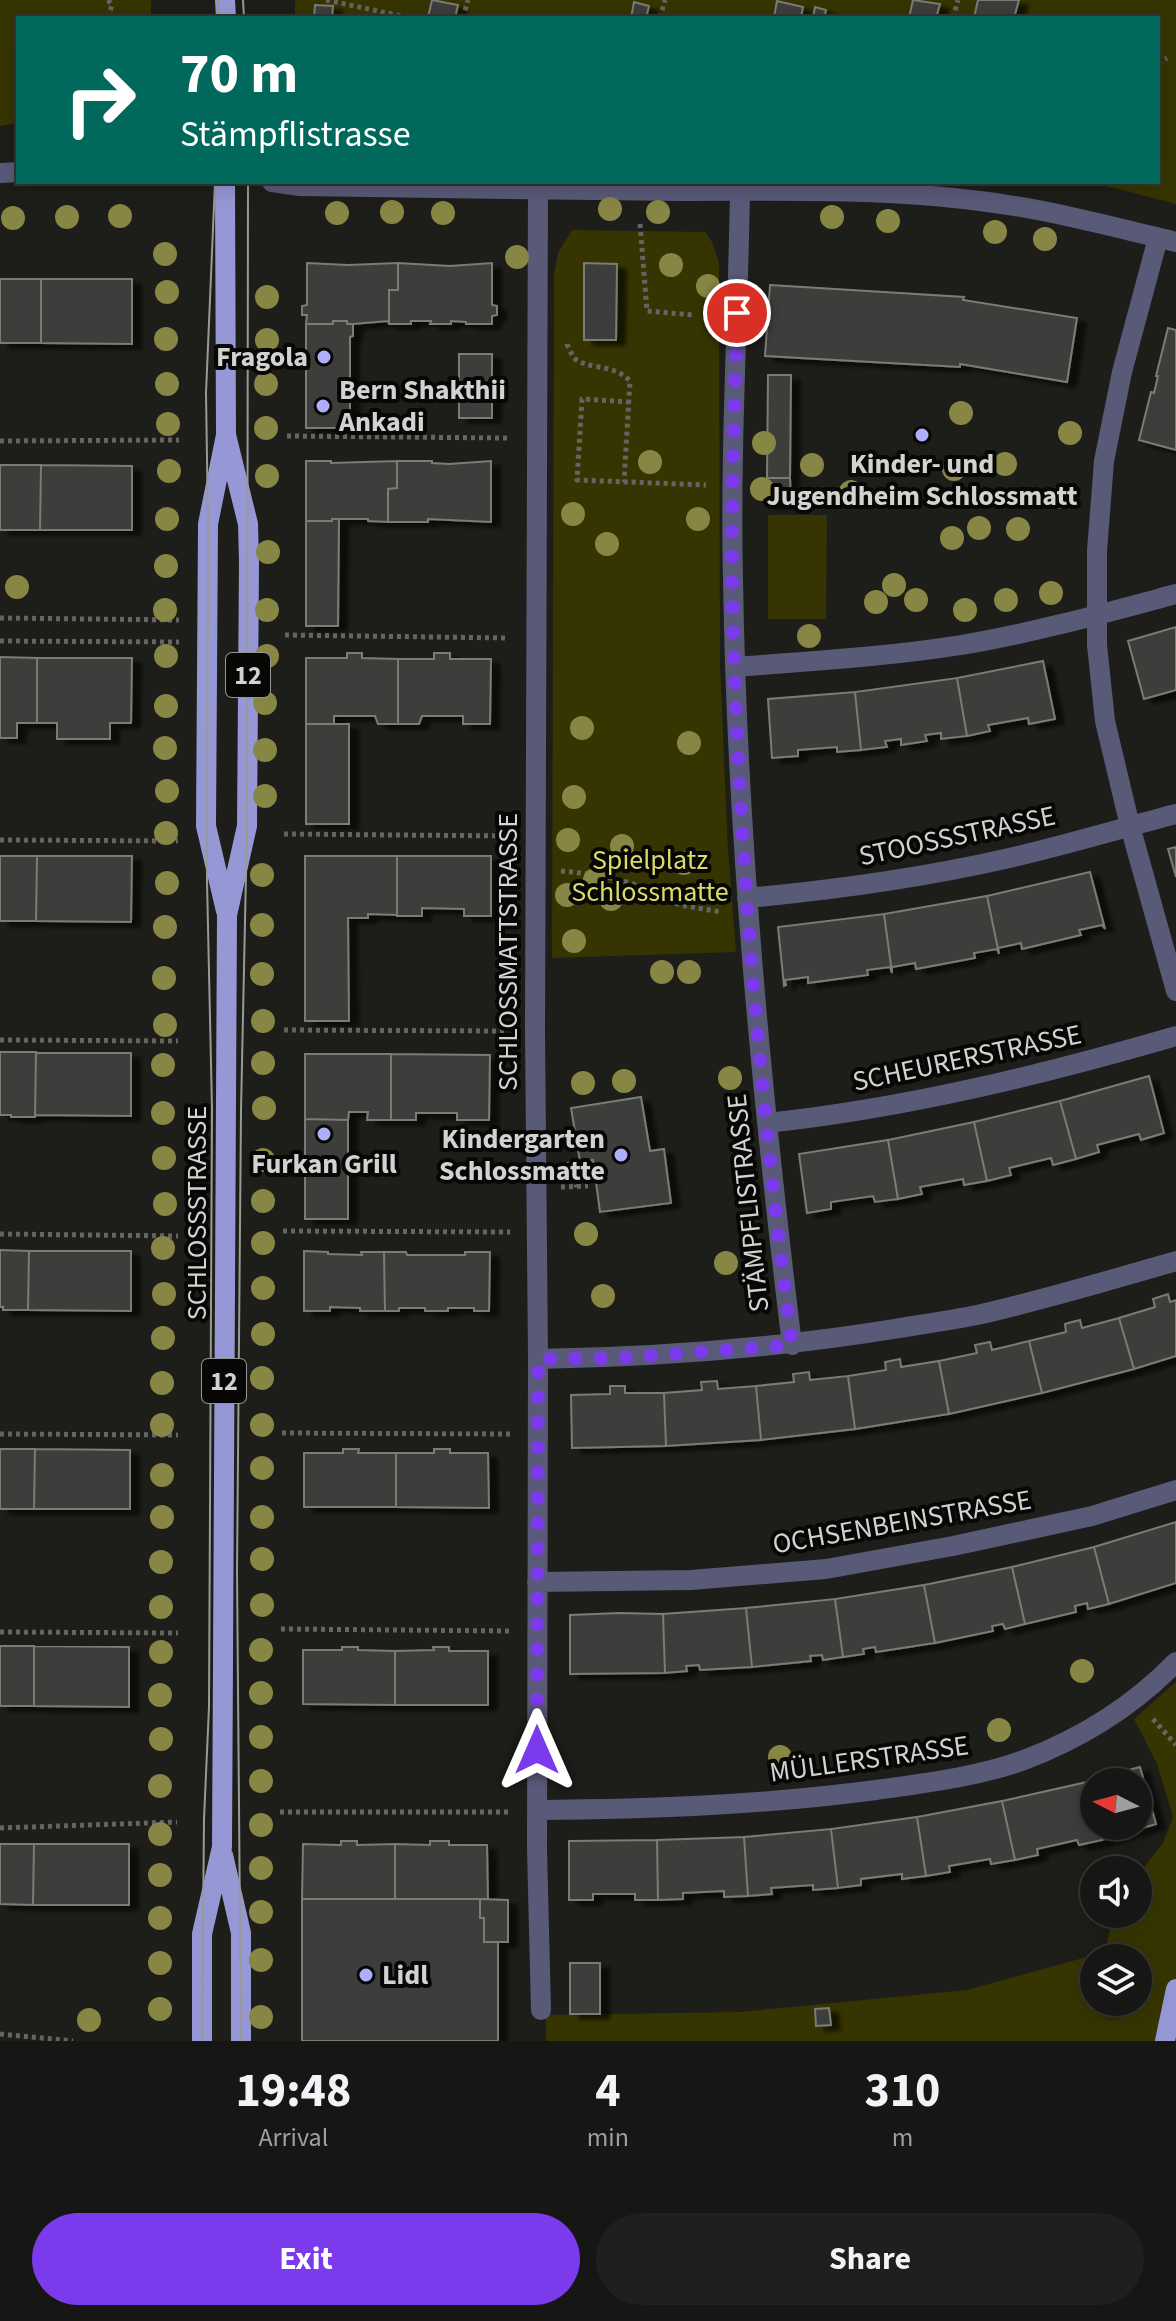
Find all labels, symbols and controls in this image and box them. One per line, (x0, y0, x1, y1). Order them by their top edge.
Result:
text: 70 m (180, 35, 298, 114)
icon: right (48, 48, 152, 152)
text: Stämpflistrasse (180, 109, 411, 160)
pin (703, 279, 771, 347)
icon: arrive (715, 291, 759, 335)
place label: Fragola (216, 337, 308, 377)
marker: Fragola (315, 348, 333, 366)
place label: Bern Shakthii Ankadi (338, 370, 506, 442)
marker: Bern Shakthii Ankadi (314, 397, 332, 415)
marker: Kinder- und Jugendheim Schlossmatt (913, 426, 931, 444)
place label: Kinder- und Jugendheim Schlossmatt (767, 444, 1078, 516)
road number: 12 (226, 653, 270, 697)
street label: STOOSSSTRASSE (855, 796, 1059, 876)
street label: SCHLOSSMATTSTRASSE (488, 813, 528, 1091)
park label: Spielplatz Schlossmatte (571, 840, 729, 912)
street label: SCHEURERSTRASSE (849, 1014, 1085, 1102)
street label: STÄMPFLISTRASSE (717, 1092, 779, 1314)
street label: SCHLOSSSTRASSE (177, 1106, 217, 1320)
place label: Kindergarten Schlossmatte (439, 1119, 605, 1191)
marker: Furkan Grill (315, 1125, 333, 1143)
place label: Furkan Grill (251, 1144, 397, 1184)
marker: Kindergarten Schlossmatte (612, 1146, 630, 1164)
road number: 12 (202, 1359, 246, 1403)
street label: OCHSENBEINSTRASSE (769, 1480, 1035, 1564)
position arrow (495, 1708, 579, 1792)
street label: MÜLLERSTRASSE (767, 1725, 971, 1793)
north arrow (1080, 1768, 1152, 1840)
map controls (1080, 1768, 1152, 2016)
button: sound (1080, 1856, 1152, 1928)
button: layers (1080, 1944, 1152, 2016)
place label: Lidl (382, 1955, 428, 1995)
marker: Lidl (357, 1966, 375, 1984)
text: 19:48 (235, 2057, 351, 2125)
text: 4 (595, 2057, 621, 2125)
text: 310 (864, 2057, 940, 2125)
text: Arrival (258, 2119, 328, 2156)
text: min (587, 2119, 629, 2156)
text: m (892, 2119, 913, 2156)
button: Exit (32, 2213, 580, 2305)
button: Share (596, 2213, 1144, 2305)

